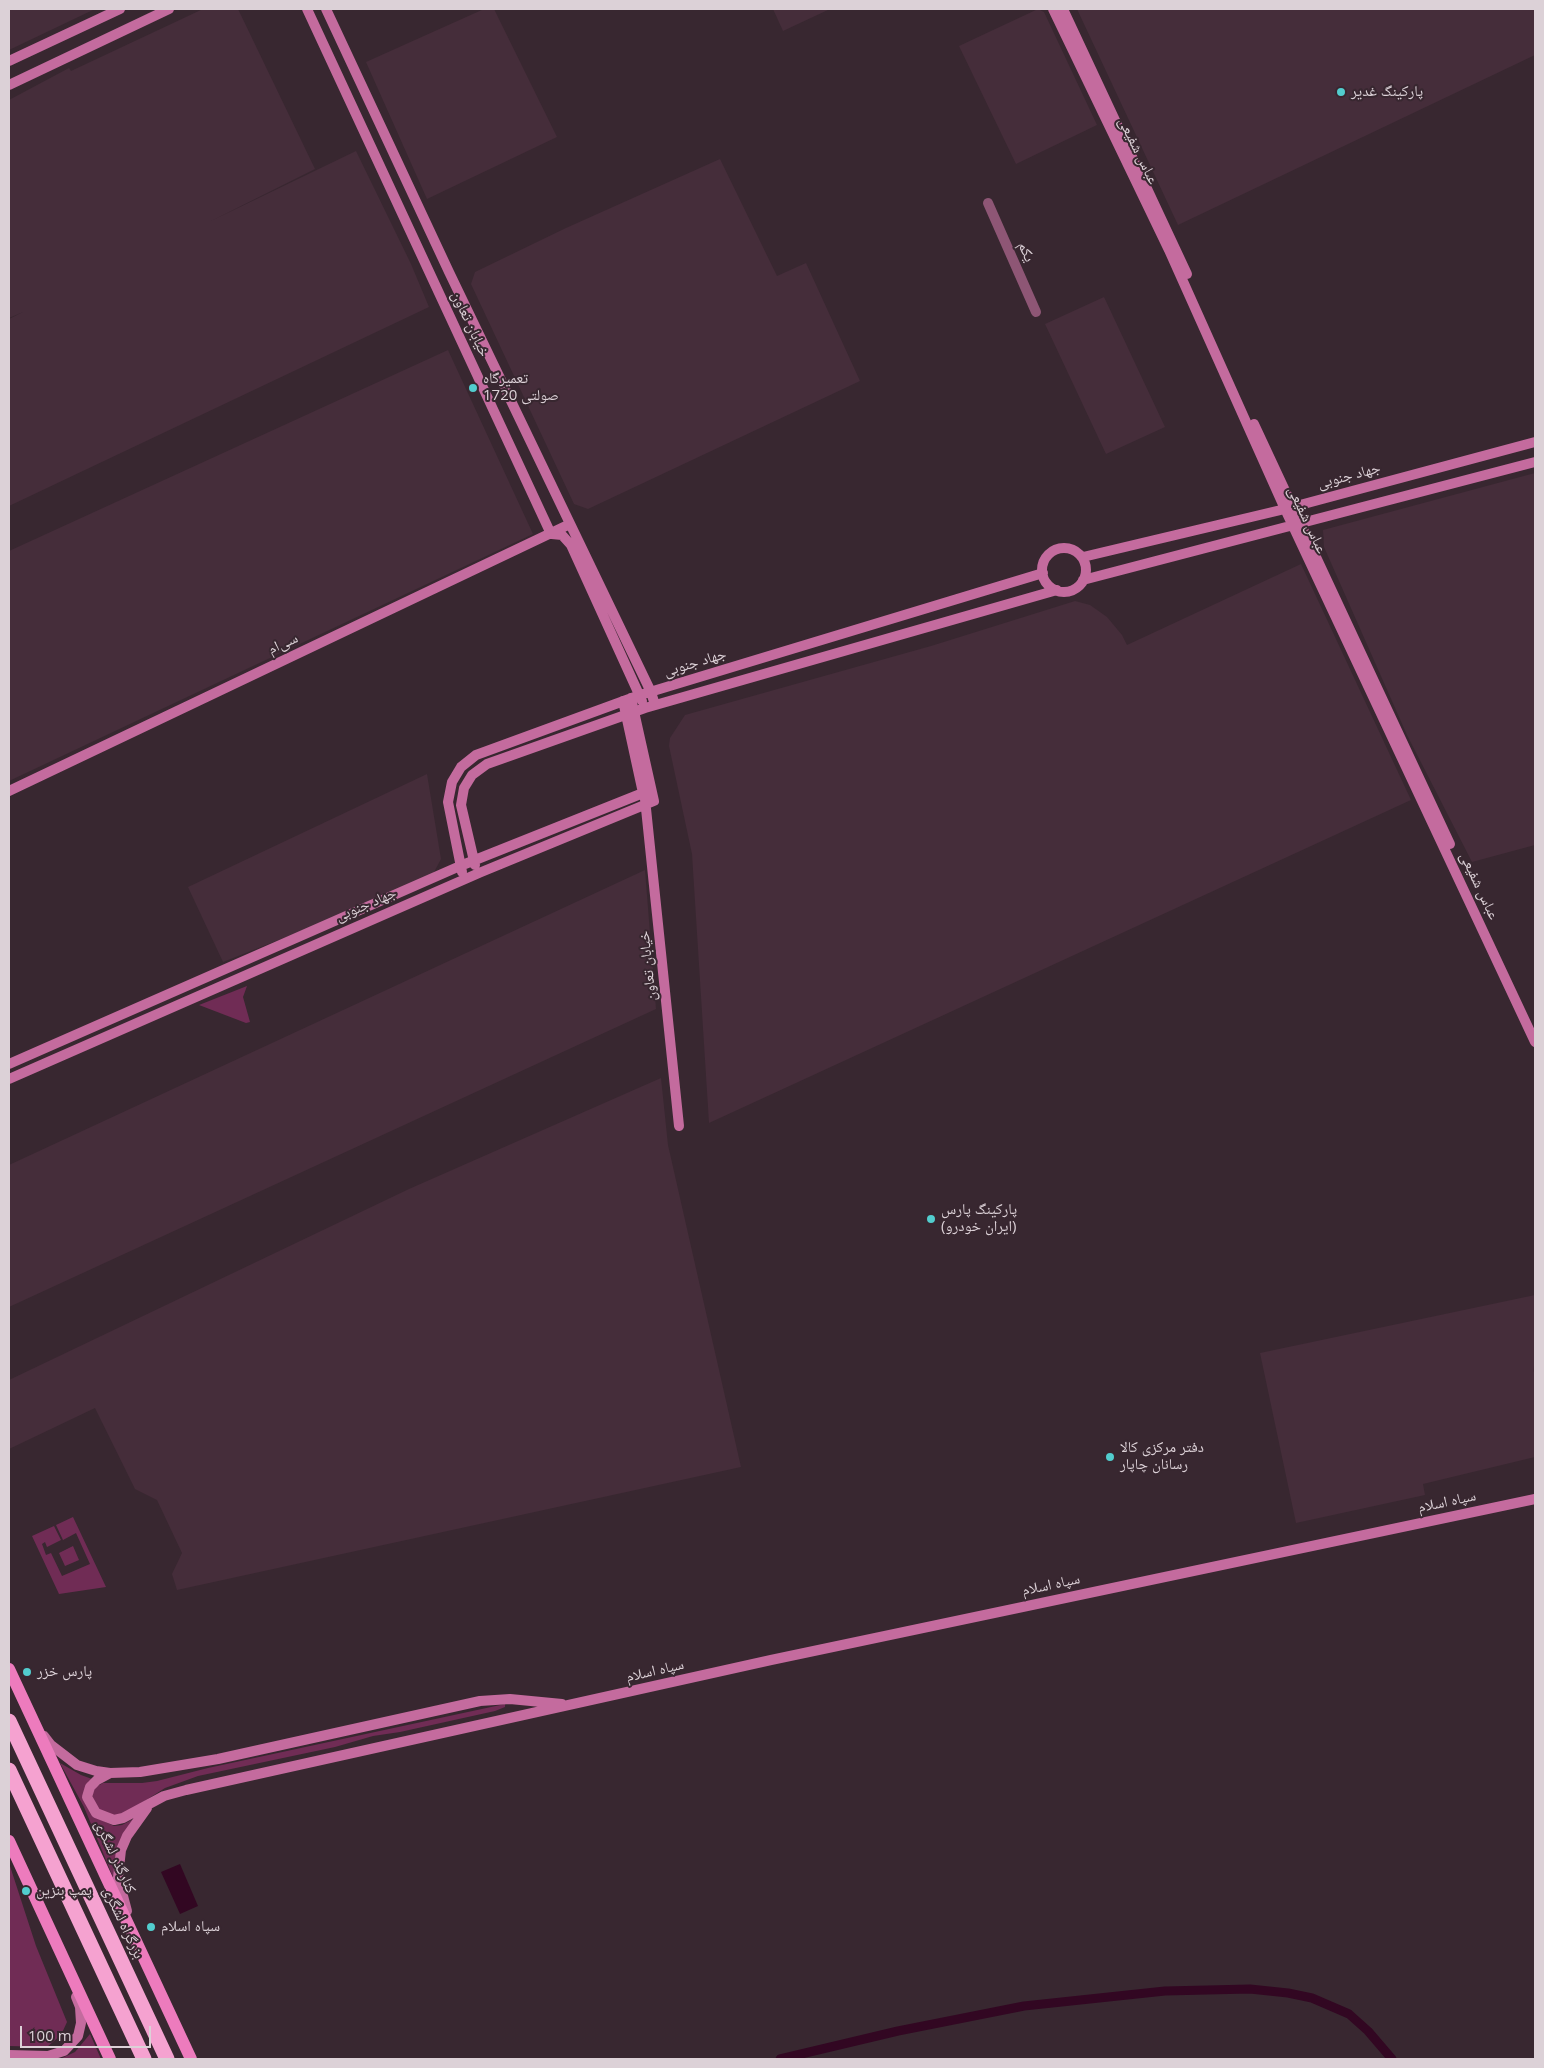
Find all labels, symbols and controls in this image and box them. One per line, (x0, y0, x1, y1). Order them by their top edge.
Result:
place label: پارکینگ غدیر (1351, 83, 1423, 101)
marker: پارکینگ غدیر (1335, 86, 1347, 98)
street label: عباس شفیعی (1114, 115, 1162, 187)
street label: یکم (1014, 239, 1038, 265)
street label: خیابان تعاون (447, 288, 493, 360)
place label: تعمیرگاه 1720 صولتی (483, 370, 559, 405)
marker: تعمیرگاه 1720 صولتی (467, 382, 479, 394)
street label: جهاد جنوبی (1316, 459, 1382, 493)
street label: عباس شفیعی (1284, 483, 1330, 557)
street label: سی‌ام (265, 629, 301, 659)
street label: جهاد جنوبی (662, 645, 728, 681)
street label: عباس شفیعی (1456, 849, 1502, 923)
street label: جهاد جنوبی (333, 884, 399, 926)
street label: خیابان تعاون (635, 930, 661, 1002)
place label: پارکینگ پارس (ایران خودرو) (941, 1201, 1017, 1236)
marker: پارکینگ پارس (ایران خودرو) (925, 1213, 937, 1225)
place label: دفتر مرکزی کالا رسانان چاپار (1120, 1439, 1204, 1474)
marker: دفتر مرکزی کالا رسانان چاپار (1104, 1451, 1116, 1463)
street label: سپاه اسلام (1416, 1487, 1478, 1517)
street label: سپاه اسلام (1020, 1570, 1082, 1600)
street label: سپاه اسلام (624, 1656, 686, 1686)
place label: پارس خزر (37, 1663, 92, 1681)
marker: پارس خزر (21, 1666, 33, 1678)
street label: کنارگذر لشگری (90, 1818, 140, 1896)
place label: پمپ بنزین (36, 1882, 92, 1900)
street label: بزرگراه لشگری (99, 1884, 147, 1962)
marker: پمپ بنزین (20, 1885, 32, 1897)
place label: سپاه اسلام (161, 1918, 220, 1936)
marker: سپاه اسلام (145, 1921, 157, 1933)
scale bar (22, 2016, 154, 2048)
text: 100 m (28, 2025, 72, 2045)

